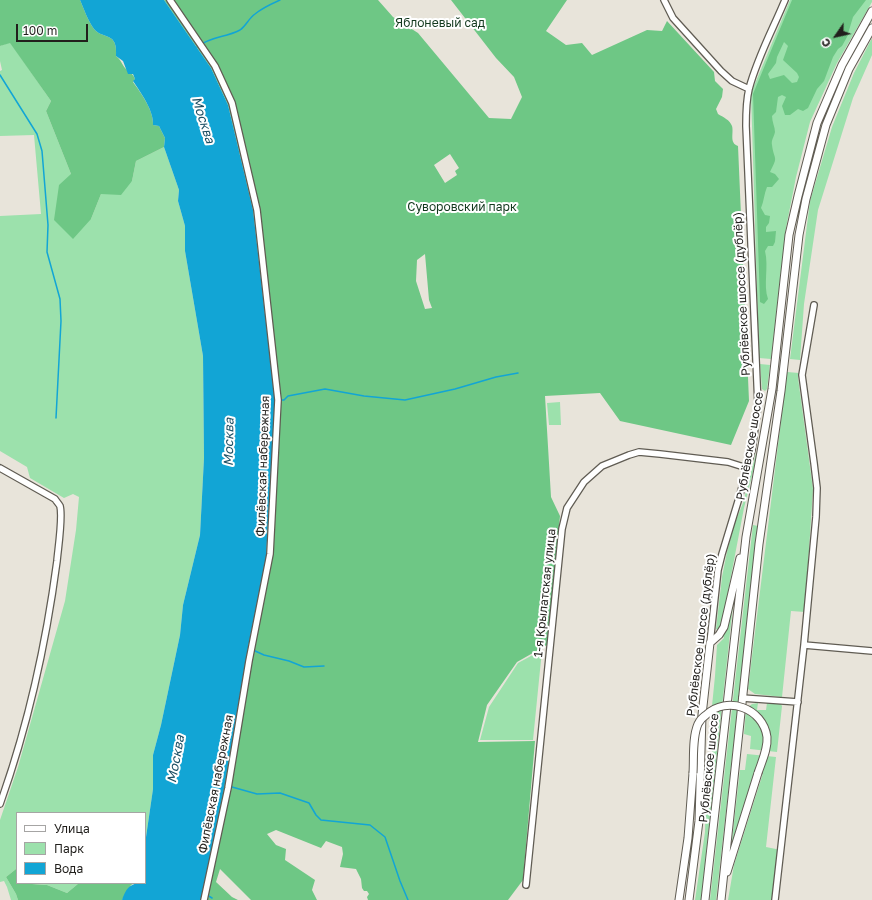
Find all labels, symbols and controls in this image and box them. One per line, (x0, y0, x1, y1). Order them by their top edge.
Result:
scale bar (18, 16, 90, 42)
park label: Яблоневый сад (395, 16, 485, 30)
north arrow (816, 16, 856, 56)
text: 100 m (23, 23, 57, 38)
text: С (818, 36, 833, 50)
water label: Москва (188, 95, 218, 145)
park label: Суворовский парк (407, 200, 517, 214)
street label: Рублёвское шоссе (дублёр) (731, 212, 753, 376)
street label: Рублёвское шоссе (733, 391, 767, 501)
street label: Филёвская набережная (253, 395, 273, 537)
water label: Москва (221, 418, 237, 466)
street label: 1-я Крылатская улица (531, 528, 559, 658)
street label: Рублёвское шоссе (дублёр) (684, 553, 718, 717)
street label: Филёвская набережная (195, 713, 237, 855)
street label: Рублёвское шоссе (696, 713, 722, 823)
water label: Москва (164, 734, 188, 784)
legend (16, 812, 146, 884)
text: Улица (54, 821, 90, 836)
text: Парк (54, 841, 84, 856)
text: Вода (54, 861, 83, 876)

